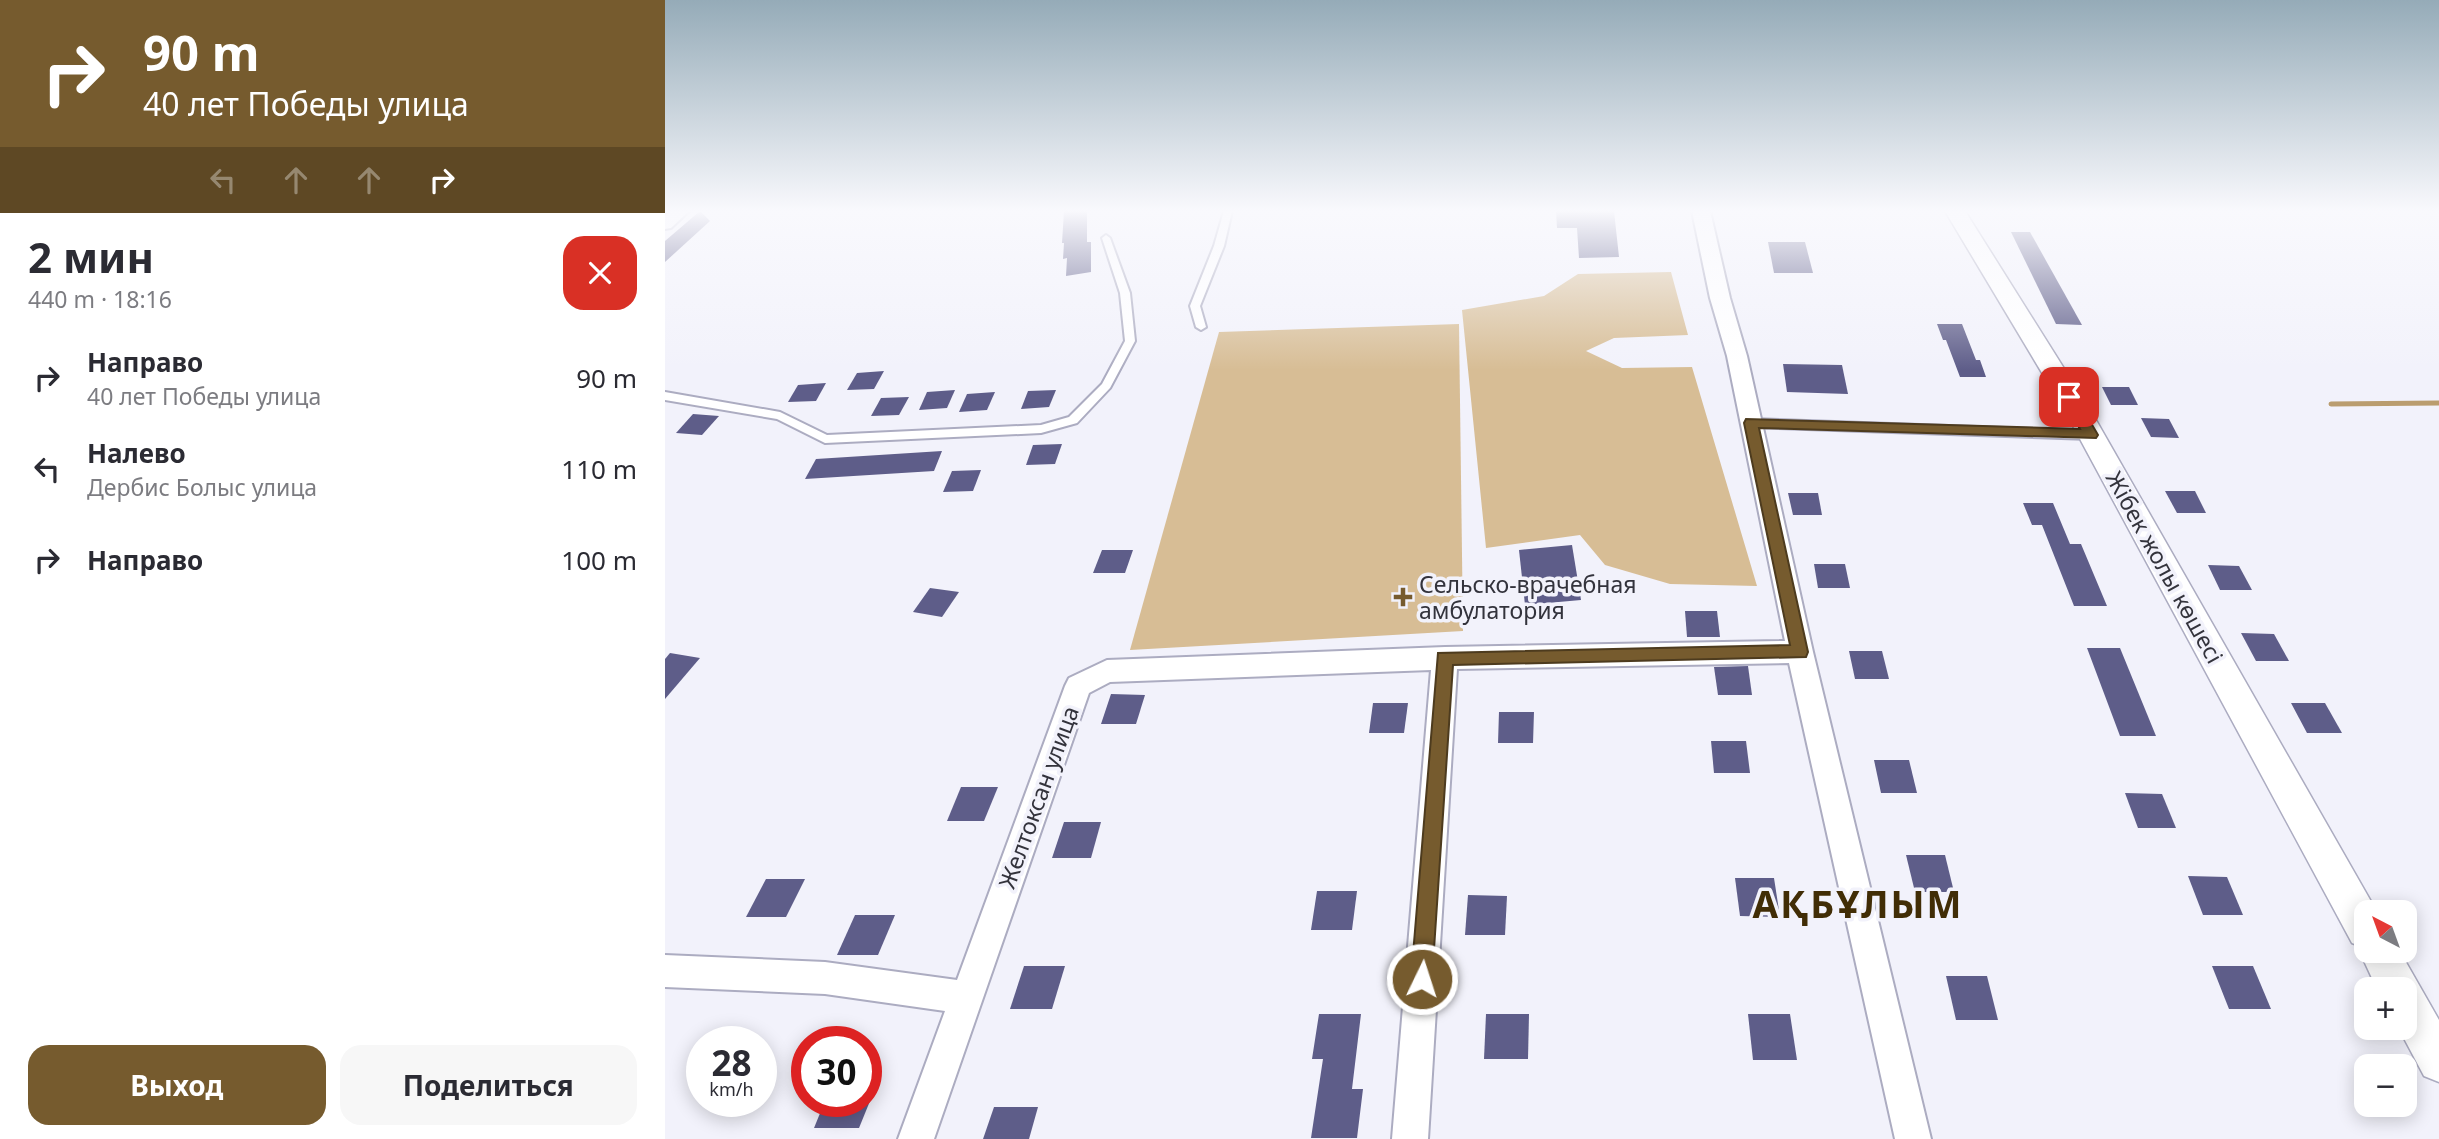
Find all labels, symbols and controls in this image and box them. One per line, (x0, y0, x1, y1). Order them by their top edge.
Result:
text: 90 m (143, 19, 260, 85)
icon: right (28, 28, 119, 119)
text: 40 лет Победы улица (143, 82, 469, 125)
icon: left (204, 161, 242, 199)
icon: ahead (277, 161, 315, 199)
icon: ahead (350, 161, 388, 199)
icon: right (423, 161, 461, 199)
text: 2 мин (28, 228, 154, 285)
button: close (563, 236, 637, 310)
text: 440 m · 18:16 (28, 283, 172, 315)
text: Направо (87, 344, 203, 380)
icon: right (28, 359, 66, 397)
text: 90 m (576, 360, 637, 396)
pin (2039, 367, 2099, 427)
icon: arrive (2050, 378, 2088, 416)
text: 40 лет Победы улица (87, 380, 321, 412)
text: Налево (87, 435, 186, 471)
icon: left (28, 450, 66, 488)
text: 110 m (561, 451, 637, 487)
street label: Жібек жолы көшесі (2099, 465, 2231, 669)
text: Дербис Болыс улица (87, 471, 317, 503)
icon: right (28, 541, 66, 579)
text: Направо (87, 542, 203, 578)
text: 100 m (561, 542, 637, 578)
place label: Сельско-врачебная амбулатория (1419, 568, 1636, 626)
marker: Сельско-врачебная амбулатория (1393, 587, 1413, 607)
street label: Желтоксан улица (990, 701, 1086, 893)
district label: АҚБҰЛЫМ (1753, 878, 1963, 929)
north arrow (2354, 900, 2417, 962)
map controls (2354, 900, 2417, 1117)
position arrow (1385, 942, 1459, 1016)
button: + (2354, 977, 2417, 1040)
speed limit sign: 30 (791, 1026, 882, 1117)
text: 28 (711, 1039, 752, 1086)
button: Выход (28, 1045, 326, 1125)
button: Поделиться (340, 1045, 637, 1125)
button: − (2354, 1054, 2417, 1117)
text: km/h (709, 1077, 754, 1101)

